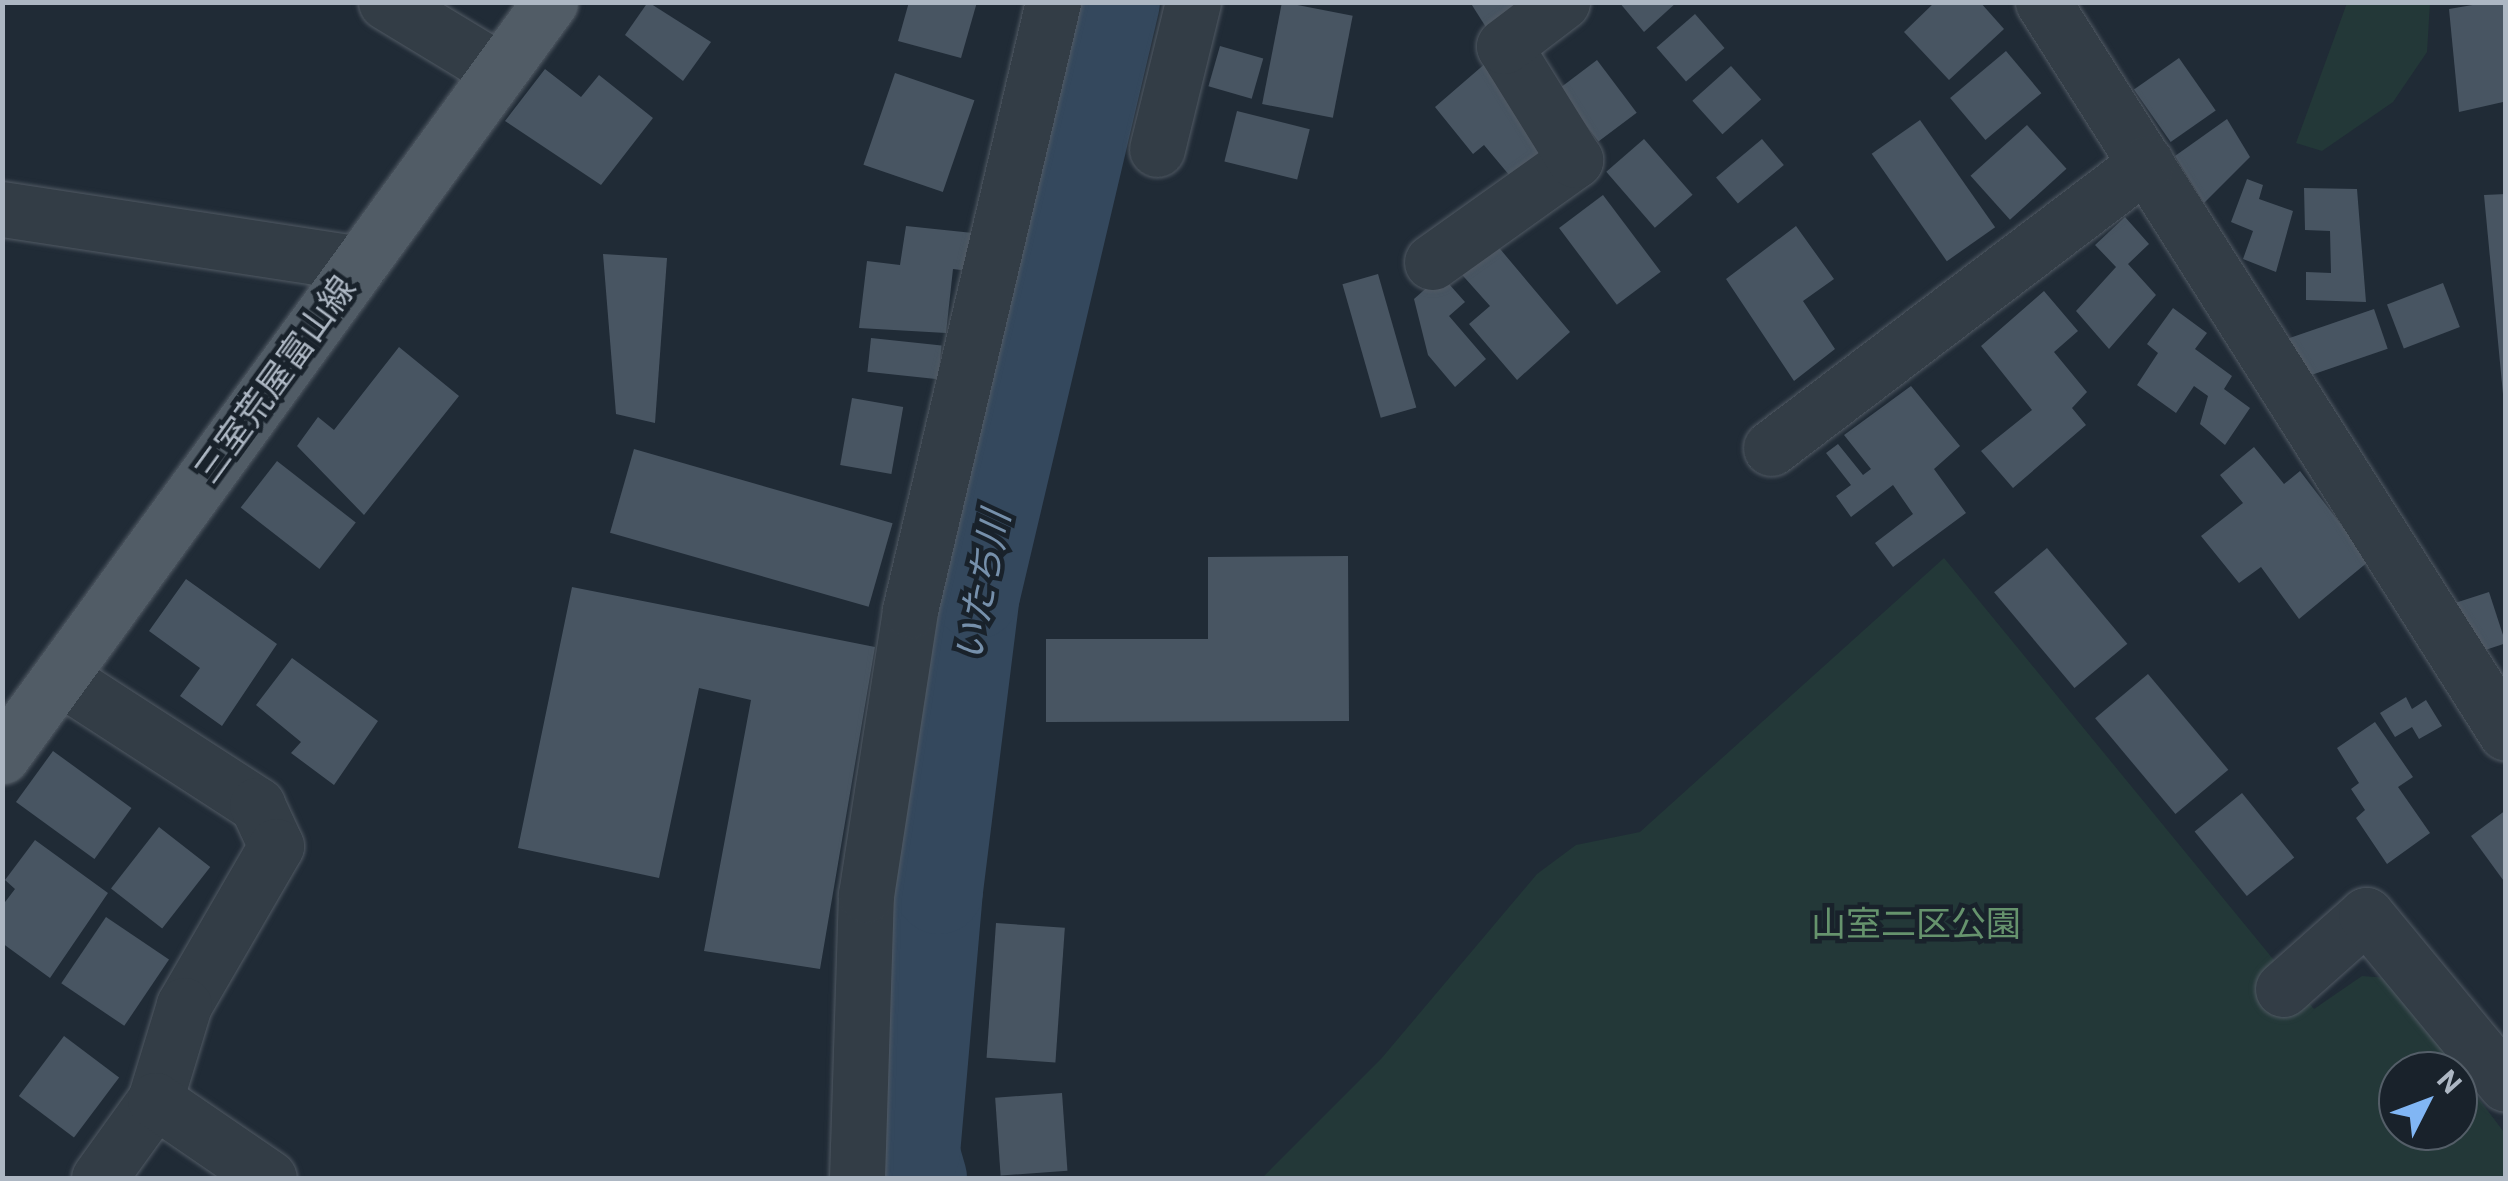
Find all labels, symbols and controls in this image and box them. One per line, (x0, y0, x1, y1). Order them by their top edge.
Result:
street label: 三室荒屋富山線 (187, 269, 365, 491)
water label: いたち川 (946, 507, 1020, 665)
park label: 山室二区公園 (1811, 904, 2021, 946)
north arrow (2378, 1051, 2478, 1151)
text: N (2430, 1064, 2468, 1100)

